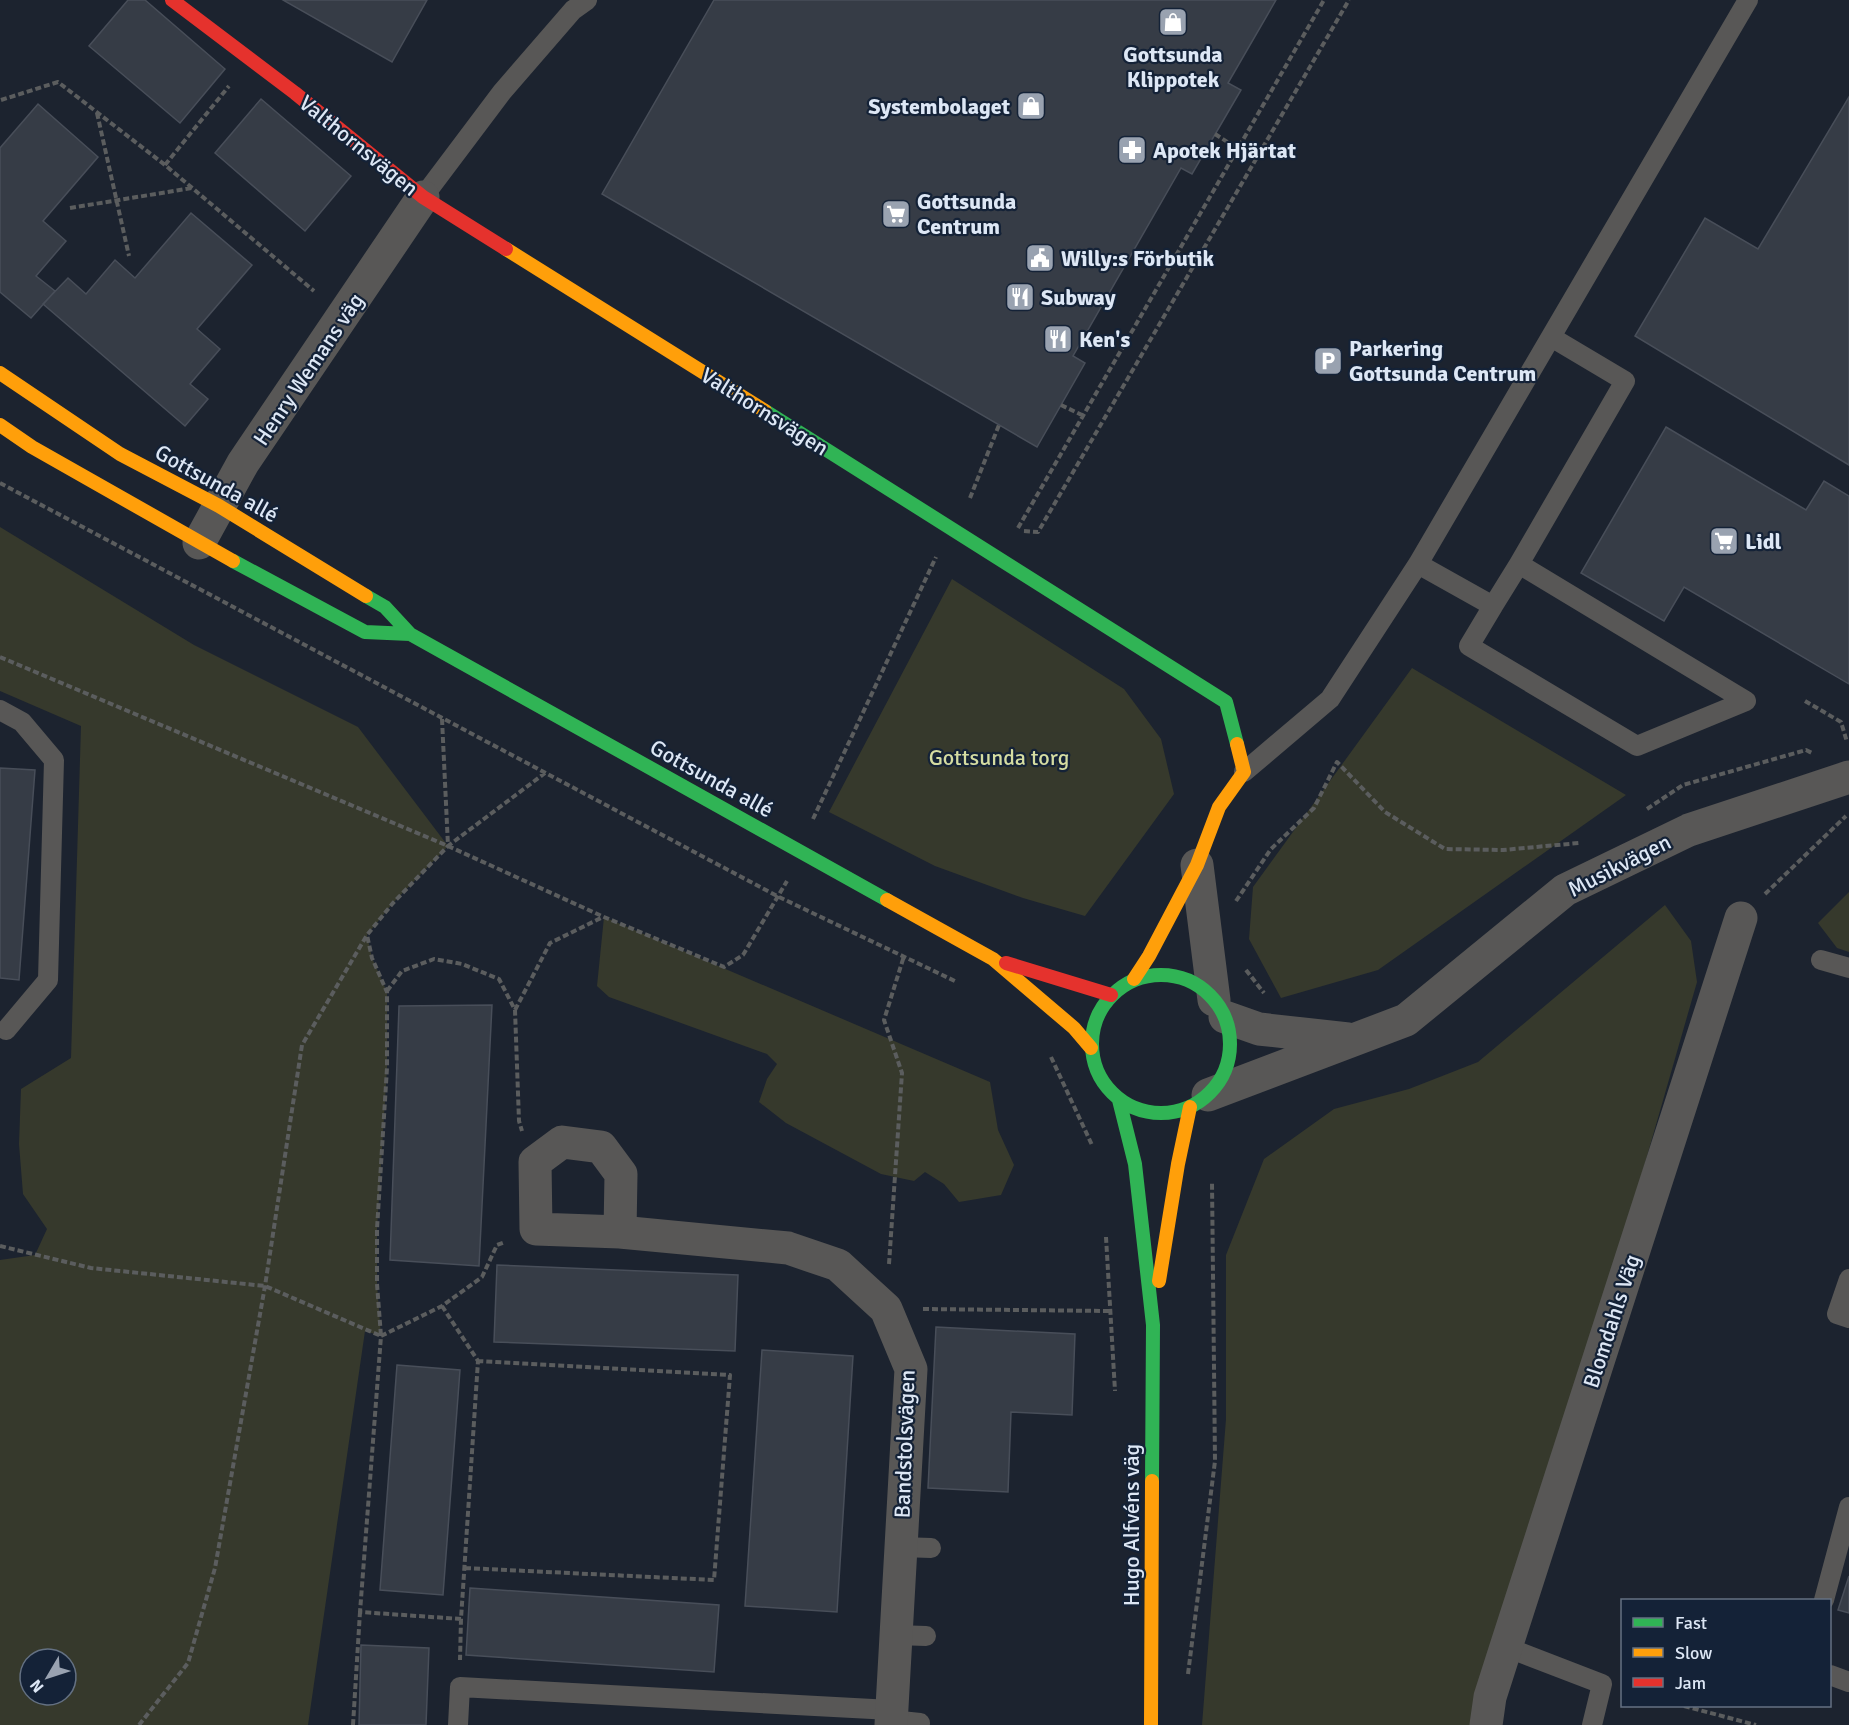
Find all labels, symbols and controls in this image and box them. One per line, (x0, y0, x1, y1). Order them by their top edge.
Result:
shop icon: Gottsunda Klippotek (1157, 6, 1189, 38)
place label: Gottsunda Klippotek (1123, 41, 1223, 93)
street label: Valthornsvägen (294, 89, 424, 202)
shop icon: Systembolaget (1015, 90, 1047, 122)
place label: Systembolaget (868, 93, 1010, 120)
pharmacy icon: Apotek Hjärtat (1116, 134, 1148, 166)
place label: Apotek Hjärtat (1153, 137, 1296, 164)
place label: Gottsunda Centrum (917, 188, 1016, 240)
supermarket icon: Gottsunda Centrum (880, 198, 912, 230)
public building icon: Willy:s Förbutik (1024, 242, 1056, 274)
place label: Willy:s Förbutik (1061, 245, 1215, 272)
restaurant icon: Subway (1004, 281, 1036, 313)
place label: Subway (1041, 284, 1116, 311)
street label: Henry Wemans väg (247, 288, 369, 451)
restaurant icon: Ken's (1042, 323, 1074, 355)
place label: Ken's (1079, 326, 1130, 353)
place label: Parkering Gottsunda Centrum (1349, 335, 1536, 387)
parking icon: Parkering Gottsunda Centrum (1312, 345, 1344, 377)
street label: Valthornsvägen (696, 361, 834, 461)
street label: Gottsunda allé (150, 438, 283, 528)
supermarket icon: Lidl (1708, 525, 1740, 557)
place label: Lidl (1745, 528, 1782, 555)
street label: Gottsunda allé (645, 733, 778, 823)
park label: Gottsunda torg (929, 744, 1069, 771)
street label: Musikvägen (1563, 828, 1675, 903)
street label: Blomdahls Väg (1577, 1251, 1646, 1391)
street label: Bandstolsvägen (888, 1369, 921, 1519)
street label: Hugo Alfvéns väg (1118, 1444, 1145, 1606)
legend (1621, 1599, 1831, 1707)
text: Fast (1675, 1612, 1707, 1634)
text: Slow (1675, 1642, 1712, 1664)
north arrow (18, 1647, 78, 1707)
text: Jam (1675, 1672, 1706, 1694)
text: N (26, 1675, 48, 1696)

